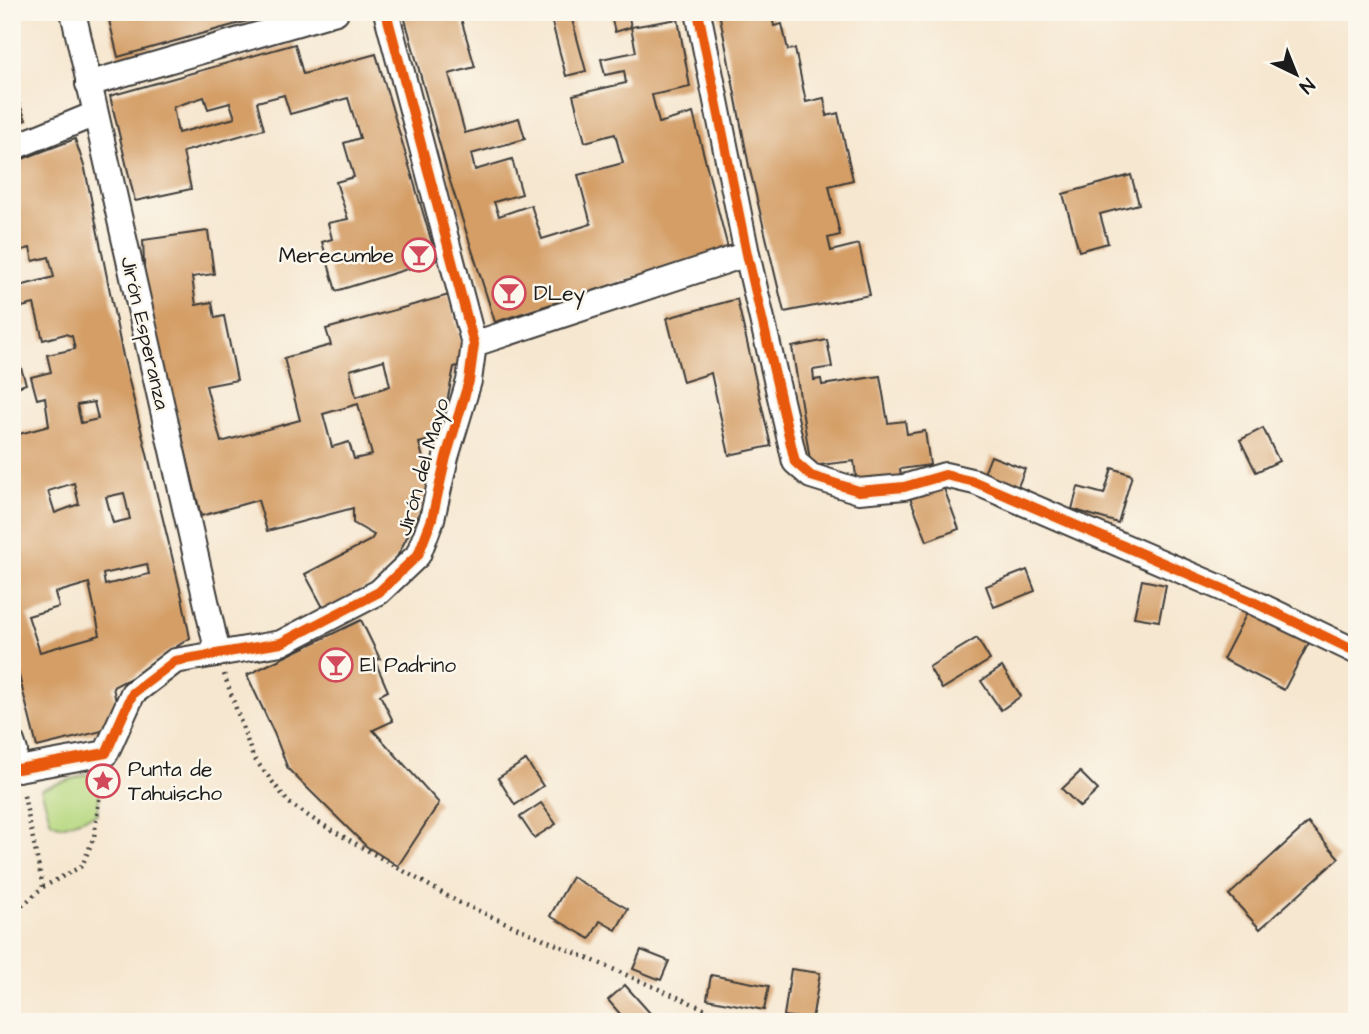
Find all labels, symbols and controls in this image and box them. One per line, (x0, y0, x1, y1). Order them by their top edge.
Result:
north arrow (1260, 38, 1330, 108)
text: N (1293, 71, 1320, 99)
bar icon: Merecumbe (400, 236, 438, 274)
place label: Merecumbe (279, 241, 394, 270)
street label: Jirón Esperanza (112, 254, 177, 413)
bar icon: DLey (490, 274, 528, 312)
place label: DLey (534, 279, 586, 310)
street label: Jirón del Mayo (390, 395, 458, 540)
bar icon: El Padrino (317, 646, 355, 684)
place label: El Padrino (360, 651, 456, 680)
place label: Punta de Tahuischo (128, 755, 222, 808)
place icon: Punta de Tahuischo (84, 762, 122, 800)

